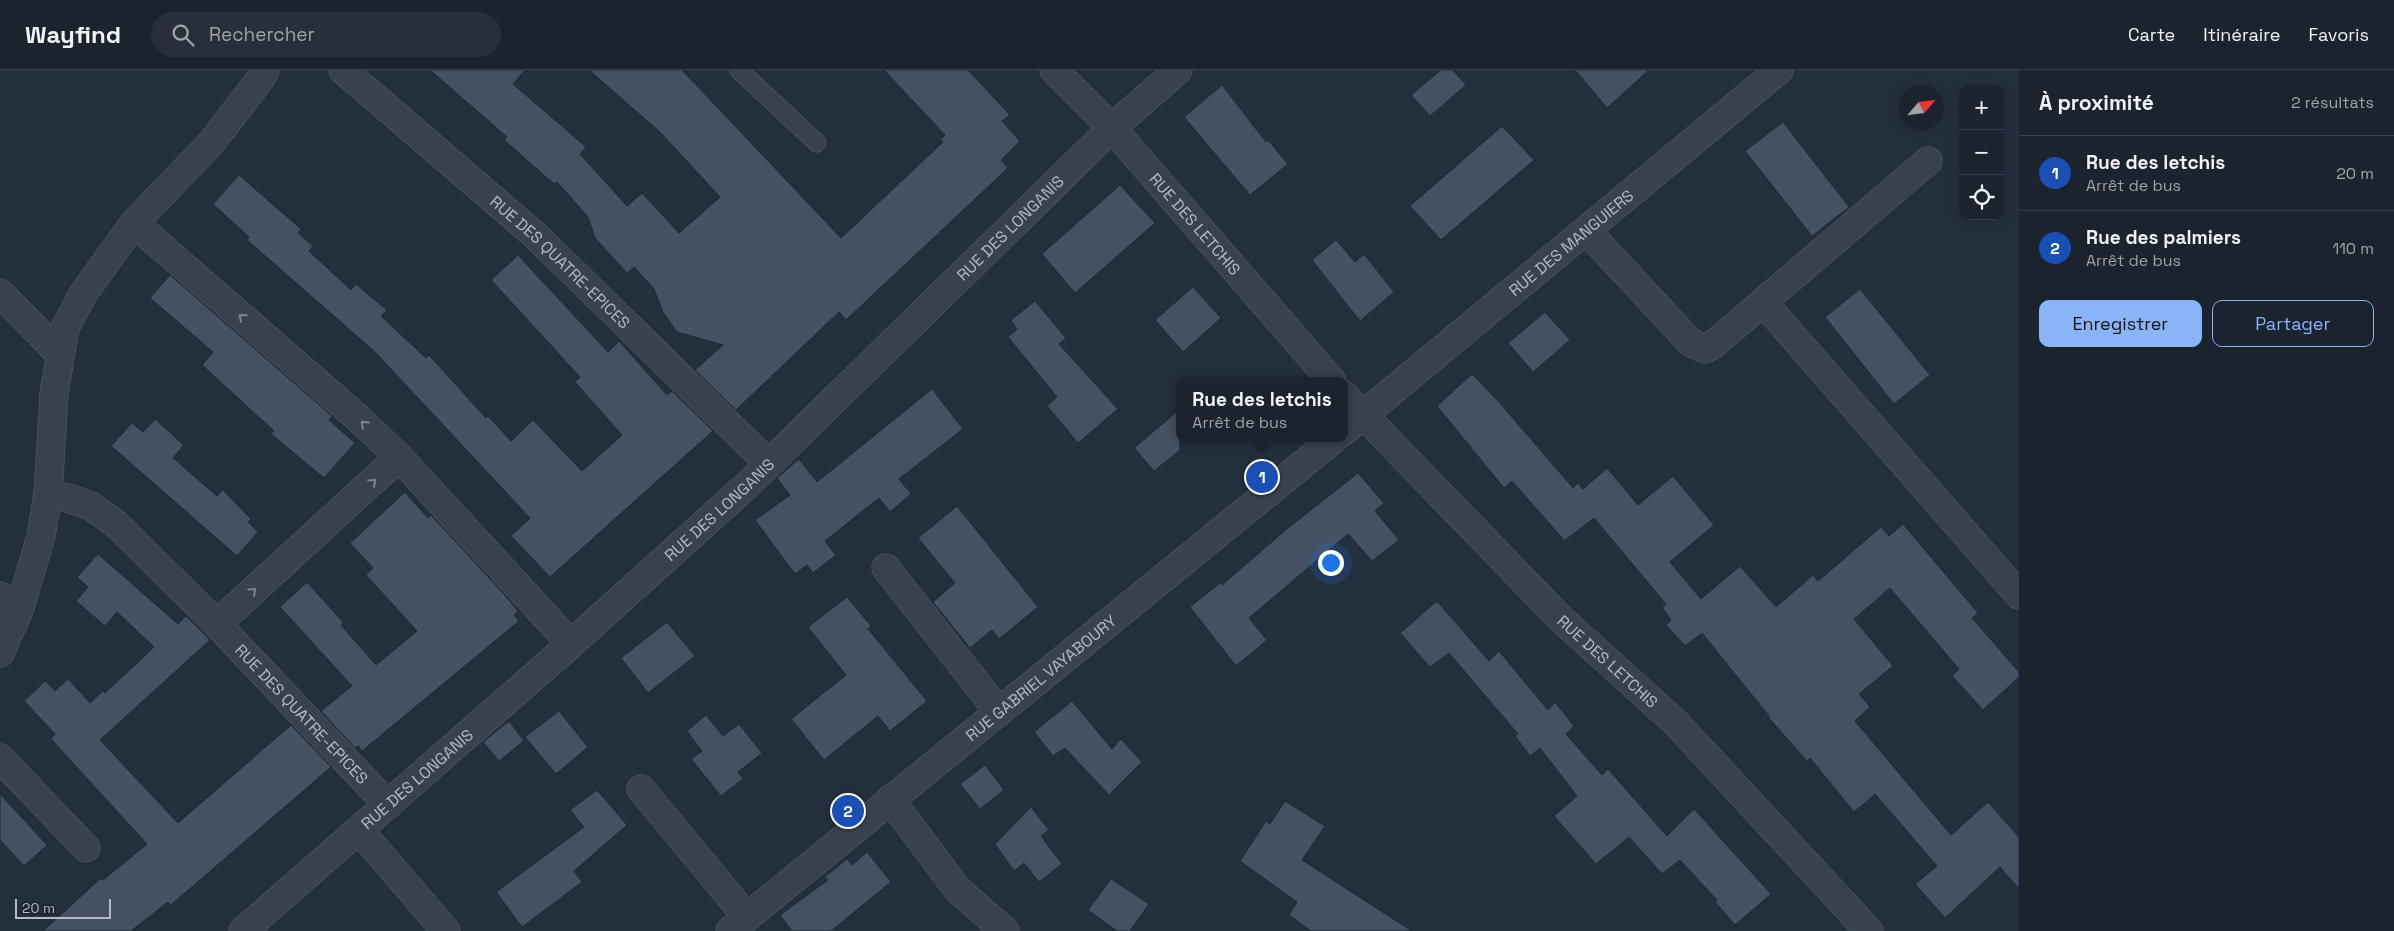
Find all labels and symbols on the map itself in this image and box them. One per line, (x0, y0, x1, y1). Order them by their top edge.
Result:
north arrow (1899, 85, 1944, 130)
street label: RUE DES LETCHIS (1145, 168, 1246, 279)
street label: RUE DES LONGANIS (952, 170, 1068, 285)
street label: RUE DES MANGUIERS (1504, 185, 1638, 301)
street label: RUE DES QUATRE-EPICES (486, 191, 635, 333)
one-way arrow (238, 314, 247, 323)
one-way arrow (361, 421, 370, 430)
street label: RUE DES LONGANIS (660, 454, 779, 565)
pin: 1 (1246, 458, 1278, 496)
one-way arrow (367, 479, 376, 488)
your location (1318, 550, 1344, 576)
one-way arrow (247, 588, 256, 597)
street label: RUE GABRIEL VAYABOURY (961, 610, 1121, 745)
street label: RUE DES LETCHIS (1553, 610, 1663, 712)
street label: RUE DES QUATRE-EPICES (231, 639, 373, 788)
street label: RUE DES LONGANIS (356, 724, 477, 834)
pin: 2 (832, 792, 864, 830)
scale bar (15, 896, 111, 919)

